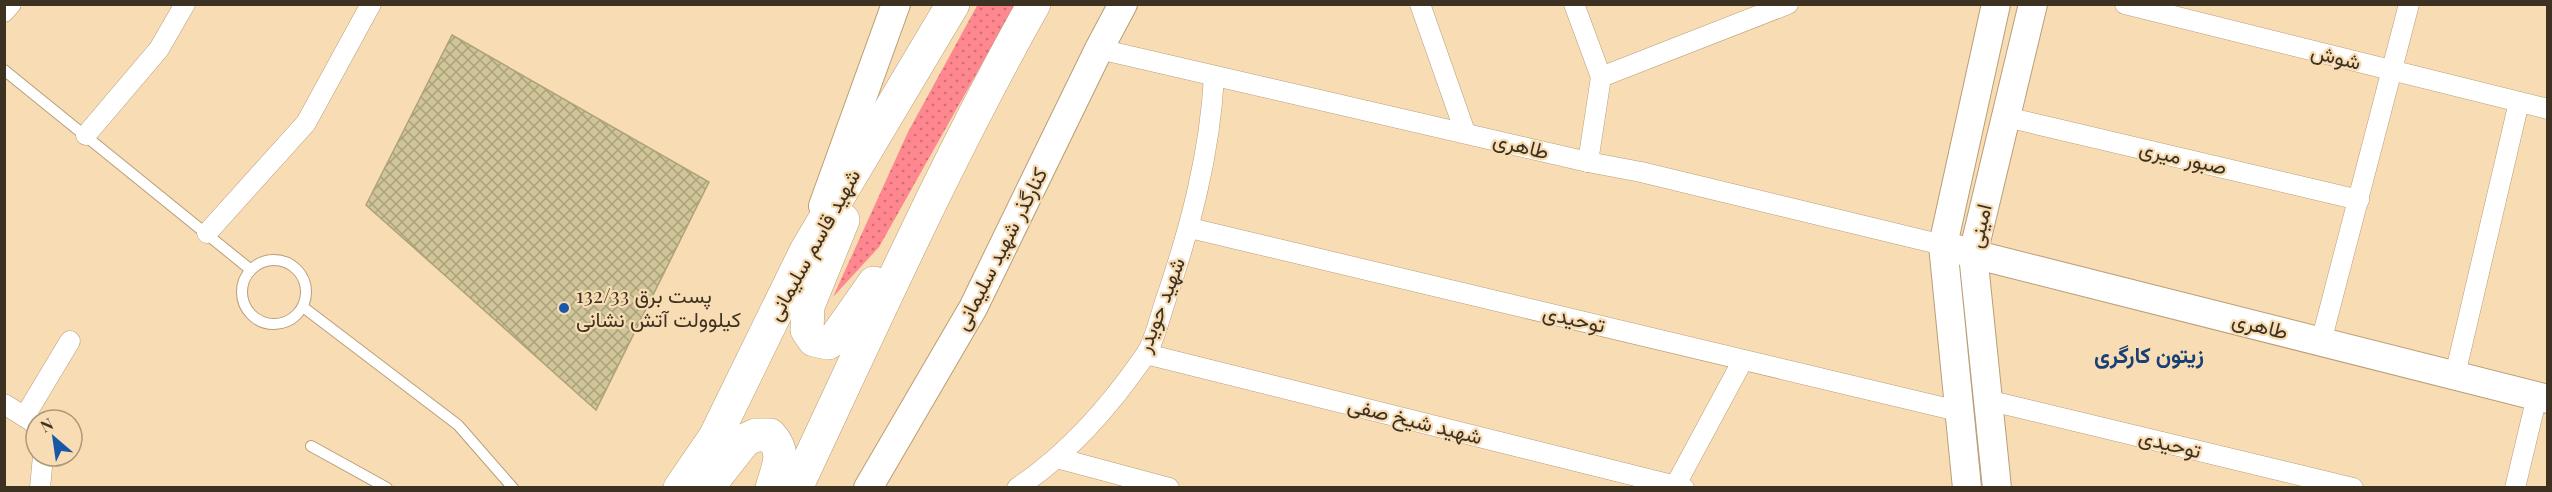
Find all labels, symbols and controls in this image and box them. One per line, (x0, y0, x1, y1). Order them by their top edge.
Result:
street label: شوش (2308, 35, 2364, 76)
street label: طاهری (1490, 124, 1552, 165)
street label: صبور میری (2137, 132, 2230, 181)
street label: کنارگذر شهید سلیمانی (946, 162, 1053, 335)
street label: شهید قاسم سلیمانی (759, 163, 867, 326)
street label: امینی (1959, 201, 1997, 250)
street label: شهید حویدر (1128, 253, 1191, 357)
place label: پست برق 132/33 کیلوولت آتش نشانی (576, 280, 741, 333)
street label: توحیدی (1540, 296, 1609, 339)
marker: پست برق 132/33 کیلوولت آتش نشانی (557, 301, 571, 315)
street label: طاهری (2229, 304, 2291, 345)
district label: زیتون کارگری (2094, 339, 2204, 369)
street label: شهید شیخ صفی (1345, 389, 1486, 451)
north arrow (24, 408, 84, 468)
text: N (36, 412, 57, 436)
street label: توحیدی (2136, 421, 2205, 464)

